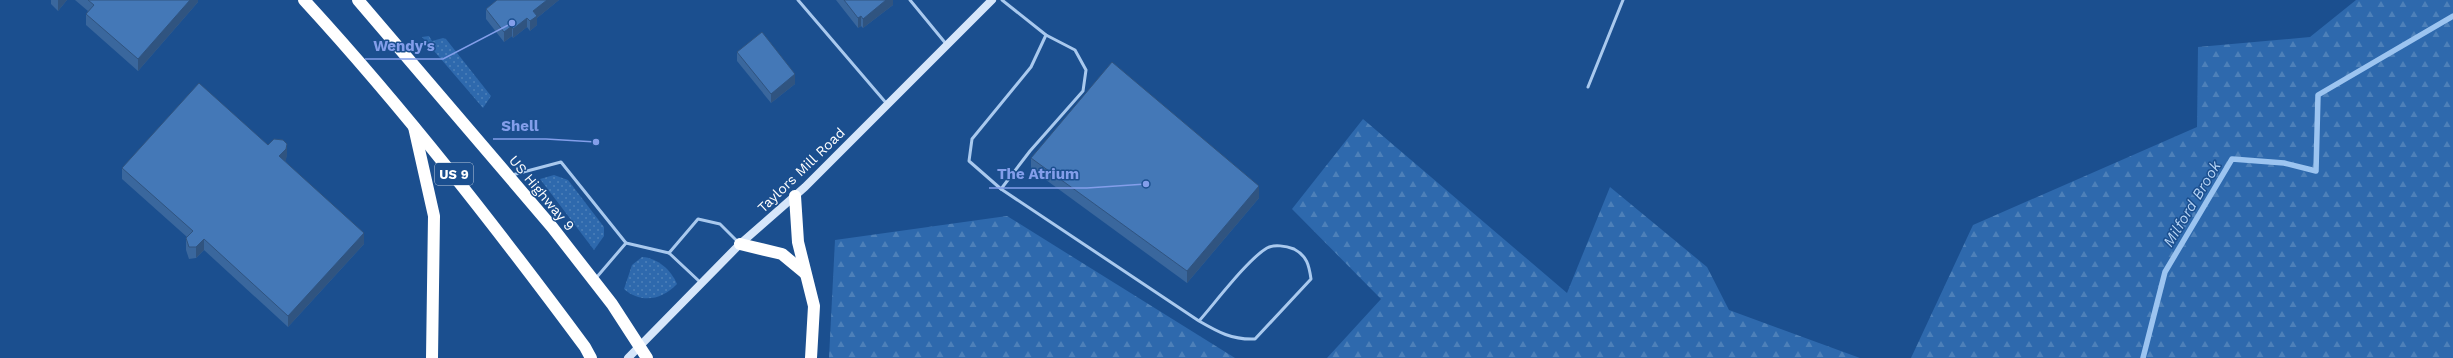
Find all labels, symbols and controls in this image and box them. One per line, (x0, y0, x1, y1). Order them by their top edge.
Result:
callout: Wendy's (365, 32, 443, 59)
text: Wendy's (373, 37, 435, 55)
callout: Shell (493, 112, 546, 139)
text: Shell (501, 117, 539, 135)
street label: Taylors Mill Road (754, 124, 848, 216)
street label: US Highway 9 (506, 152, 578, 234)
water label: Milford Brook (2159, 157, 2225, 250)
callout: The Atrium (989, 161, 1087, 188)
road number: US 9 (435, 163, 473, 185)
text: The Atrium (997, 165, 1079, 183)

